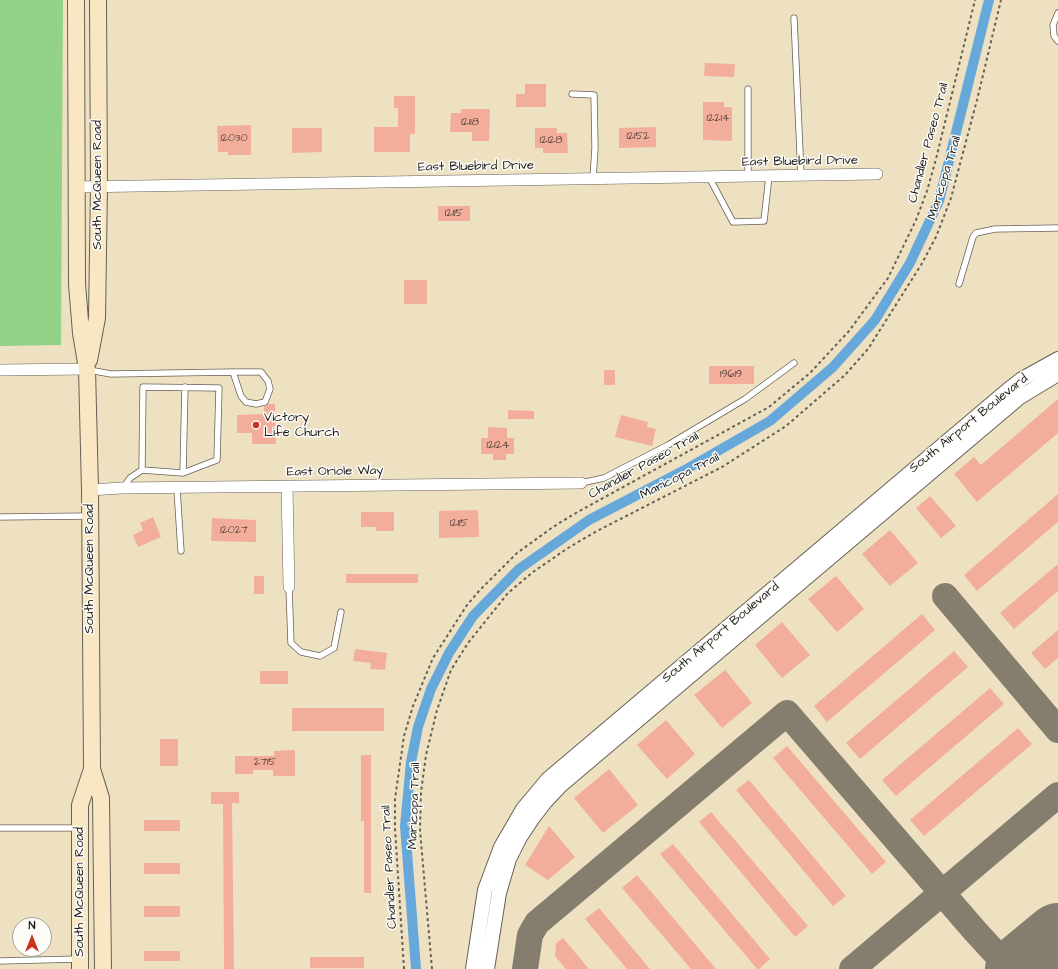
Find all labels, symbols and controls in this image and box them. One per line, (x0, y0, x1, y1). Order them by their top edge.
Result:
street label: Chandler Paseo Trail (905, 81, 953, 205)
house number: 12214 (707, 112, 729, 126)
house number: 12118 (461, 116, 479, 130)
street label: South McQueen Road (90, 120, 106, 250)
house number: 12152 (626, 130, 650, 144)
house number: 12030 (220, 132, 248, 146)
house number: 12128 (540, 134, 562, 148)
street label: Maricopa Trail (925, 134, 965, 222)
street label: East Bluebird Drive (742, 153, 858, 171)
street label: East Bluebird Drive (418, 158, 534, 176)
house number: 12115 (445, 207, 463, 221)
house number: 19619 (720, 368, 742, 382)
street label: South Airport Boulevard (906, 371, 1032, 477)
place label: Victory Life Church (264, 410, 339, 441)
marker: Victory Life Church (251, 420, 261, 430)
street label: Chandler Paseo Trail (586, 429, 702, 503)
house number: 12124 (487, 439, 509, 453)
street label: Maricopa Trail (638, 450, 722, 504)
street label: East Oriole Way (287, 463, 383, 481)
street label: South McQueen Road (82, 504, 98, 634)
house number: 12115 (450, 517, 468, 531)
house number: 12027 (220, 524, 248, 538)
street label: South Airport Boulevard (659, 579, 783, 687)
house number: 2715 (254, 756, 276, 770)
street label: Maricopa Trail (406, 762, 424, 850)
street label: Chandler Paseo Trail (379, 805, 401, 929)
street label: South McQueen Road (72, 827, 88, 957)
north arrow (12, 917, 52, 957)
text: N (29, 918, 35, 933)

